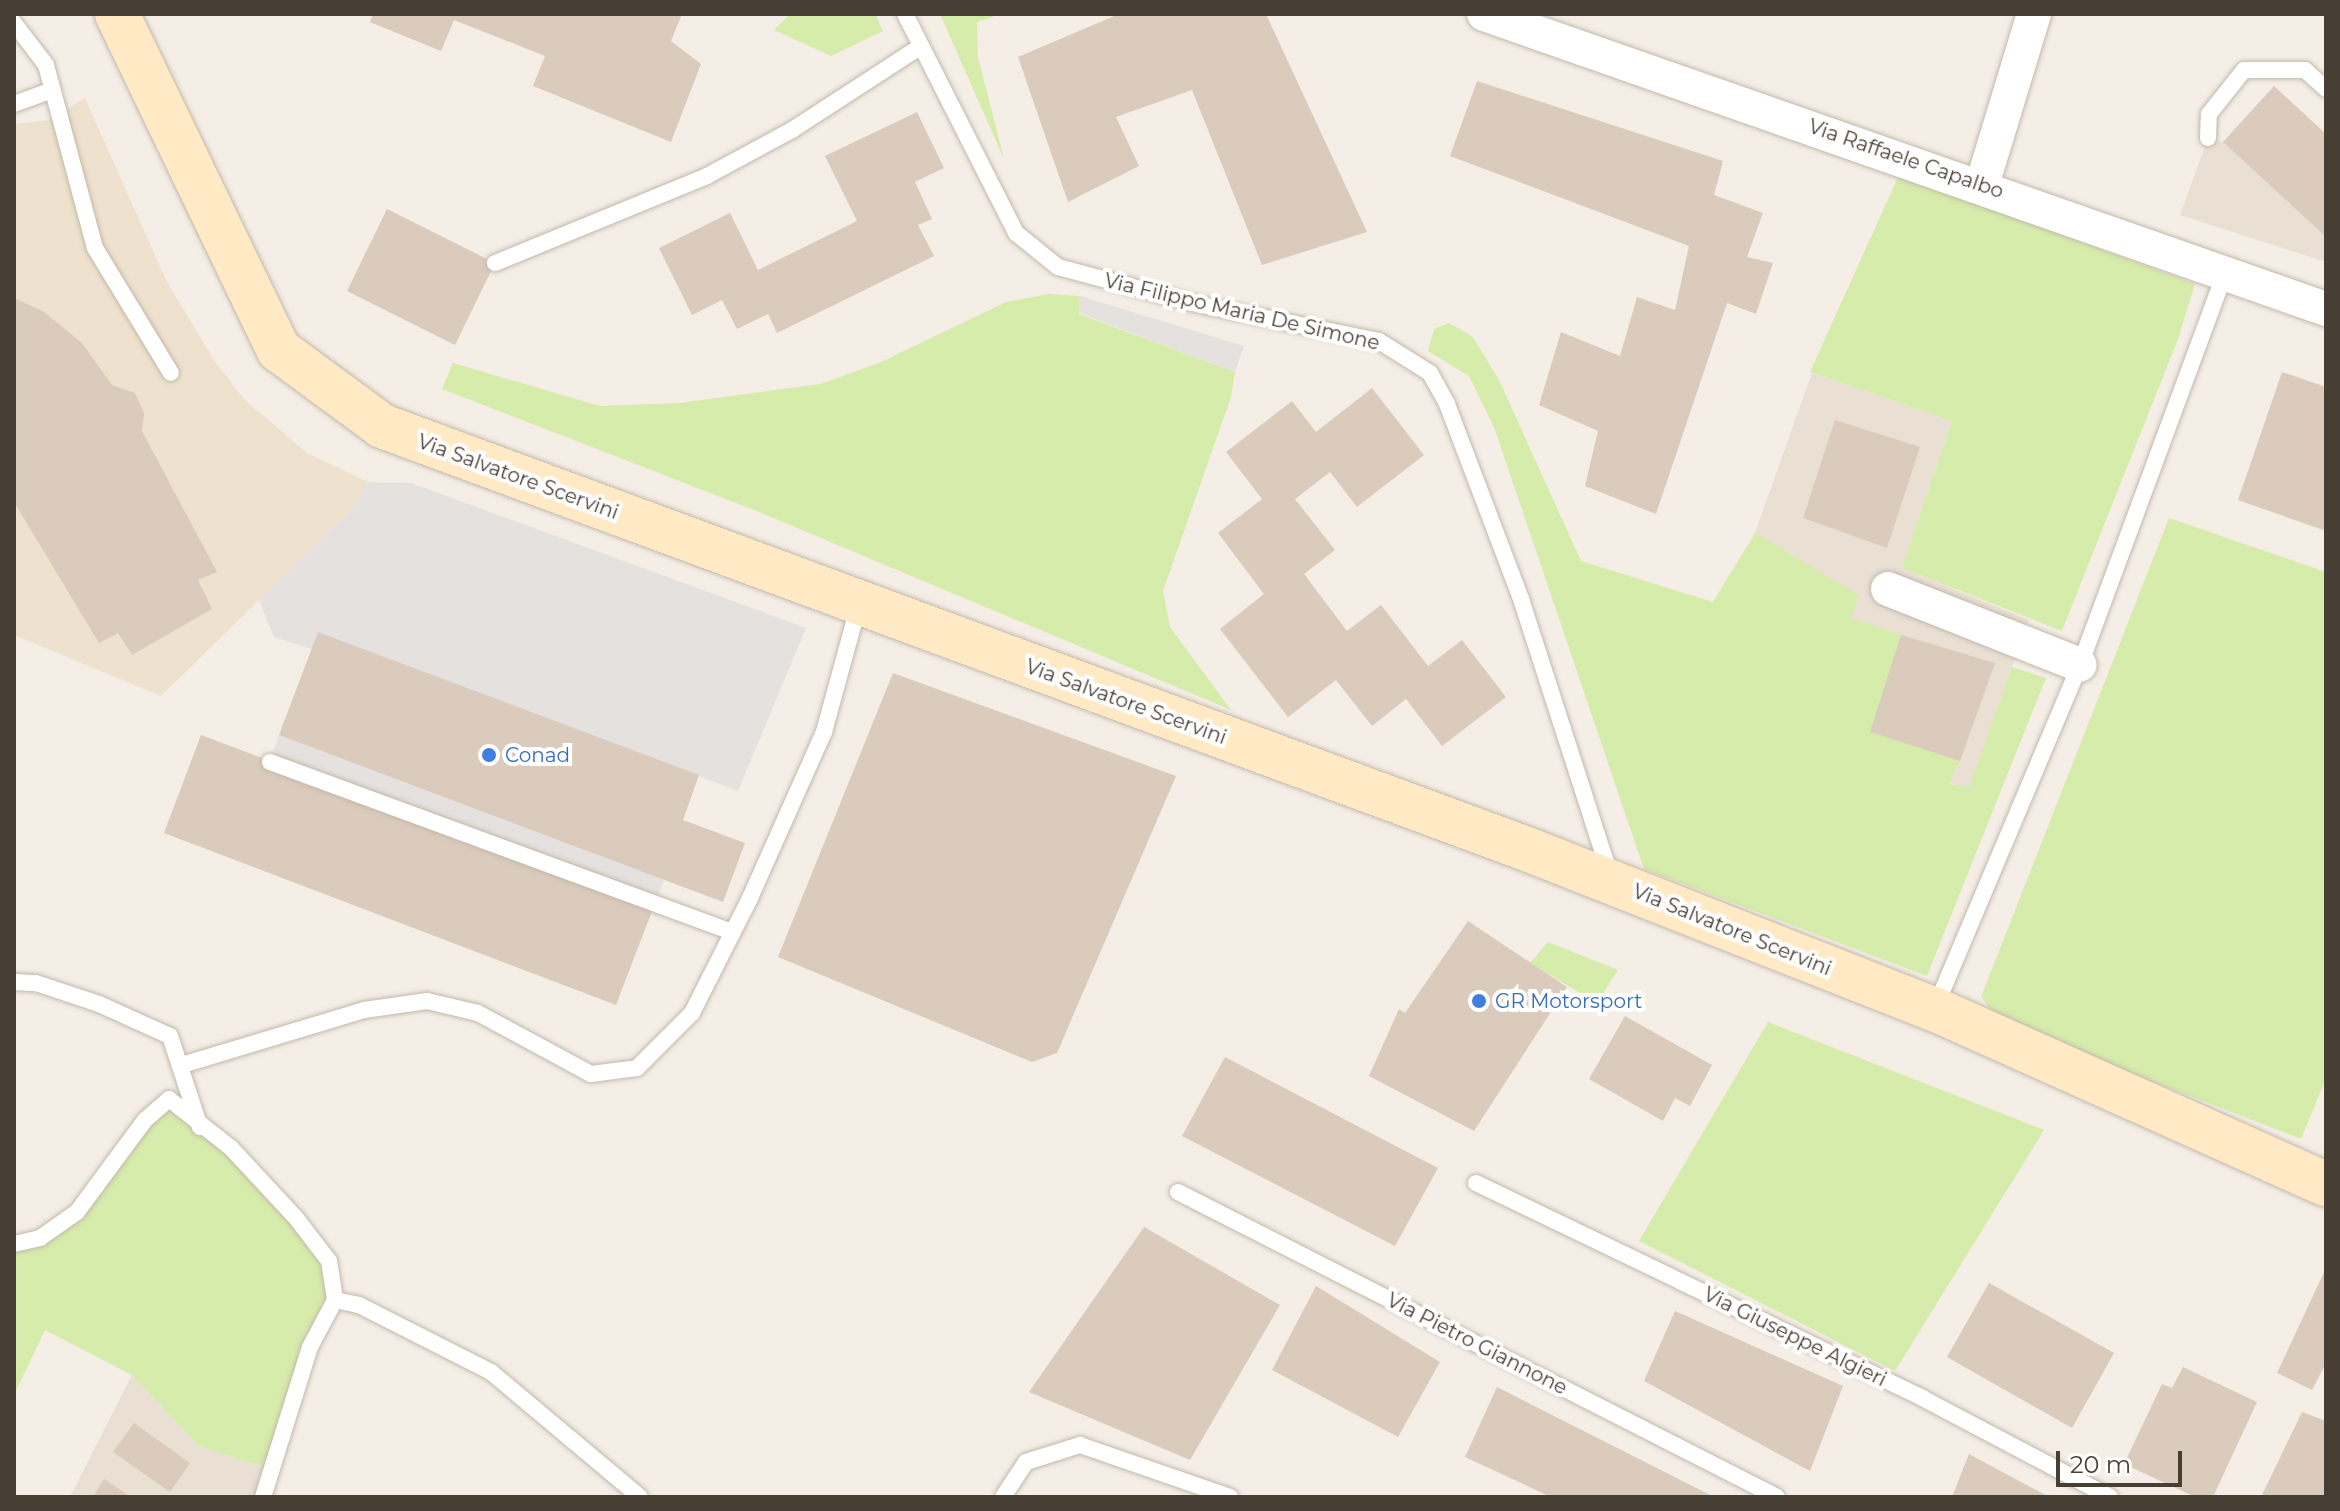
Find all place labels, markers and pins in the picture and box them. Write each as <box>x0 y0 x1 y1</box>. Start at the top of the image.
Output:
place label: Conad <box>505 743 570 767</box>
marker: Conad <box>480 746 498 764</box>
place label: GR Motorsport <box>1495 989 1642 1013</box>
marker: GR Motorsport <box>1470 992 1488 1010</box>

